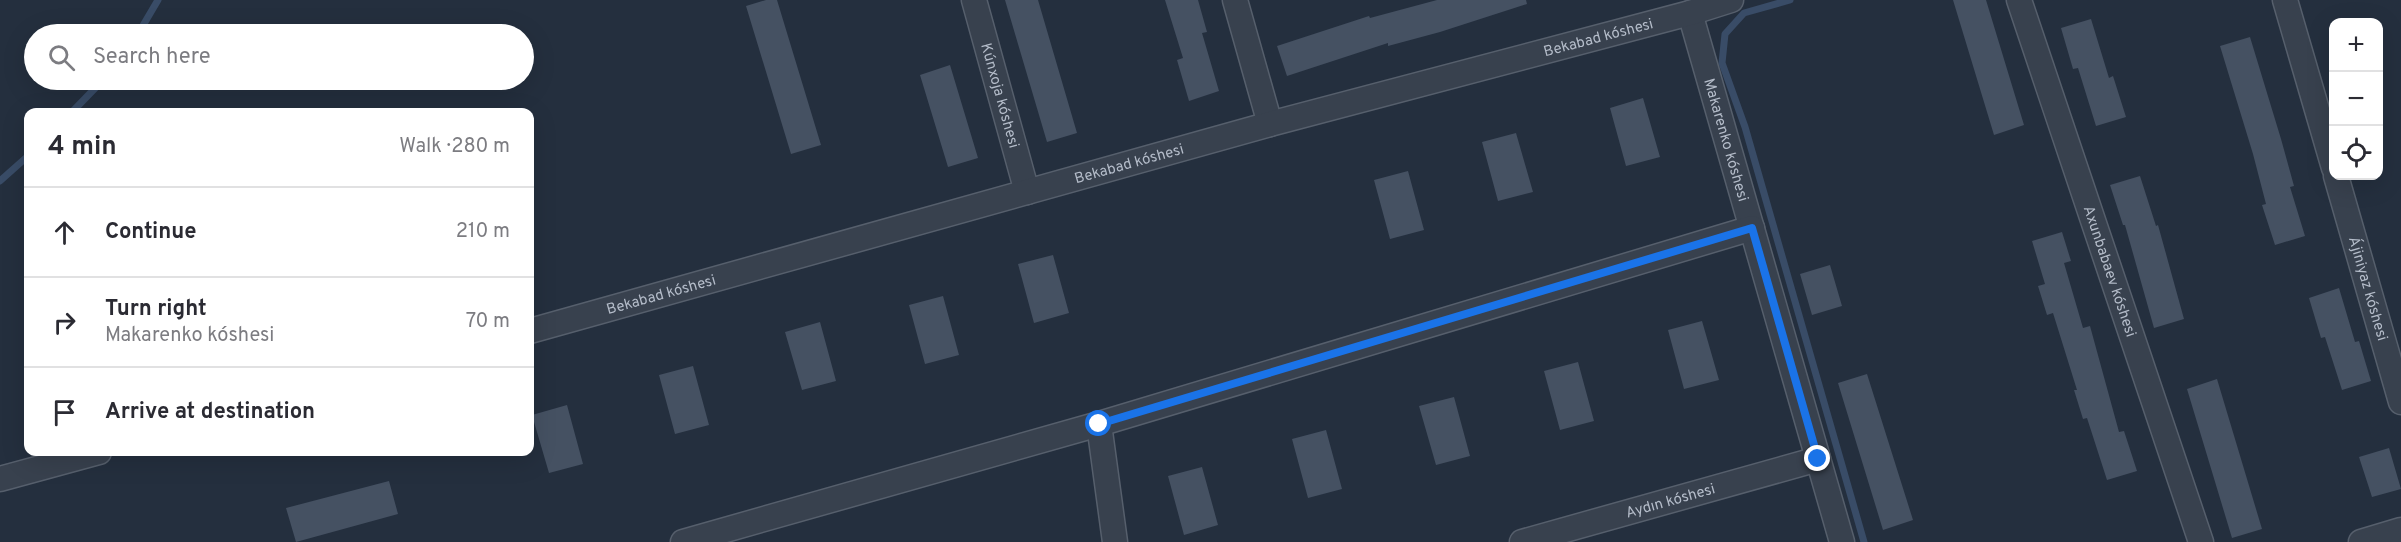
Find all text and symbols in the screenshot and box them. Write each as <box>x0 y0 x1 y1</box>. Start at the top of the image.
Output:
street label: Bekabad kóshesi <box>1542 15 1656 62</box>
map controls <box>2329 18 2383 180</box>
button: + <box>2329 18 2383 72</box>
search box <box>24 24 534 90</box>
icon: search <box>45 41 78 74</box>
street label: Kúnxoja kóshesi <box>975 41 1022 151</box>
text: Search here <box>93 44 211 71</box>
button: − <box>2329 72 2383 126</box>
street label: Makarenko kóshesi <box>1698 77 1752 204</box>
button: locate <box>2329 126 2383 180</box>
text: 4 min <box>48 131 117 164</box>
text: Walk · 280 m <box>399 134 510 160</box>
street label: Bekabad kóshesi <box>1073 141 1186 189</box>
street label: Axunbabaev kóshesi <box>2078 203 2139 340</box>
icon: ahead <box>48 216 81 249</box>
text: Continue <box>105 219 196 246</box>
text: 210 m <box>456 219 510 245</box>
street label: Ájiniyaz kóshesi <box>2343 234 2391 343</box>
street label: Bekabad kóshesi <box>605 271 718 320</box>
text: Turn right <box>105 296 207 323</box>
icon: right <box>48 306 81 339</box>
text: 70 m <box>466 309 510 335</box>
text: Makarenko kóshesi <box>105 323 274 349</box>
icon: arrive <box>48 396 81 429</box>
text: Arrive at destination <box>105 399 315 426</box>
route start <box>1085 410 1111 436</box>
route end <box>1804 445 1830 471</box>
street label: Aydın kóshesi <box>1624 480 1718 523</box>

